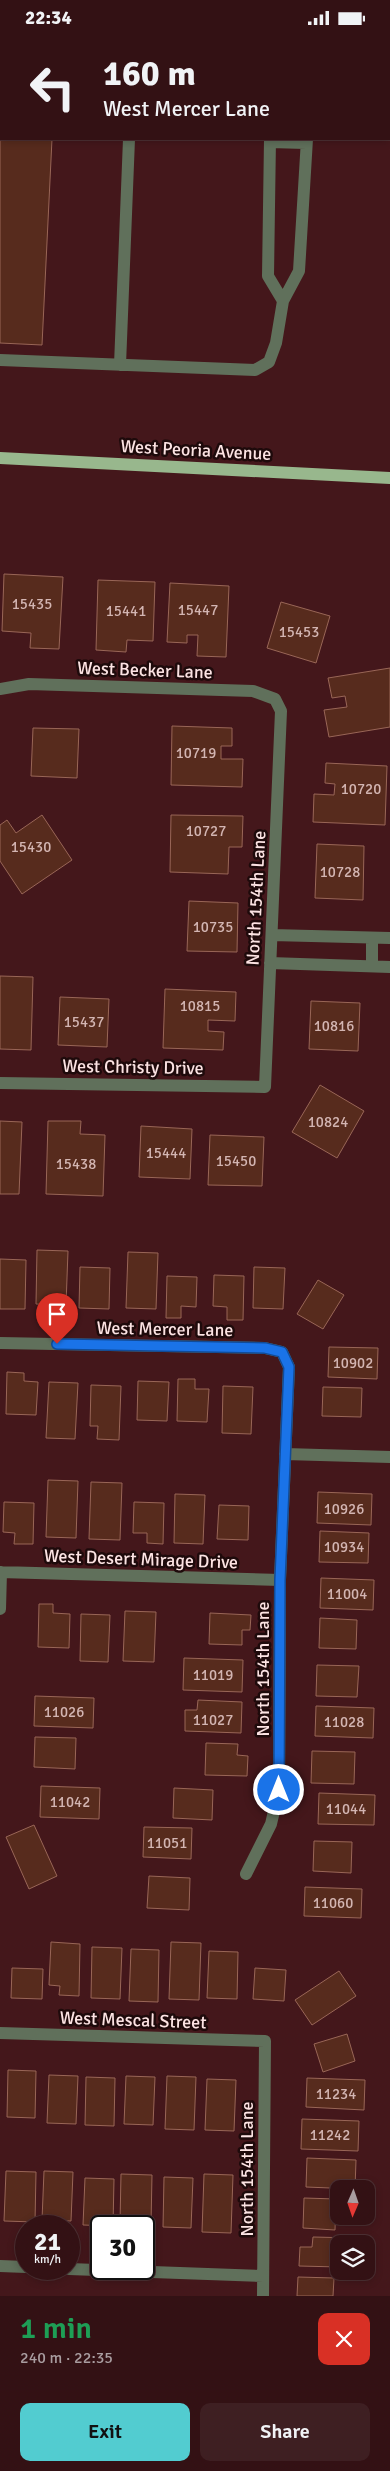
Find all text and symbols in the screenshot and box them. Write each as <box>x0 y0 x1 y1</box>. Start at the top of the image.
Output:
text: 22:34 <box>25 6 72 30</box>
text: 160 m <box>103 52 196 95</box>
icon: left <box>20 55 85 120</box>
text: West Mercer Lane <box>103 95 270 122</box>
street label: West Peoria Avenue <box>120 435 272 465</box>
house number: 15435 <box>12 595 52 613</box>
house number: 15447 <box>178 601 218 619</box>
house number: 15441 <box>106 602 146 620</box>
house number: 15453 <box>279 623 319 641</box>
street label: West Becker Lane <box>77 657 213 683</box>
house number: 10719 <box>176 744 216 762</box>
house number: 10720 <box>341 780 381 798</box>
house number: 10727 <box>186 822 226 840</box>
street label: North 154th Lane <box>241 830 271 966</box>
house number: 15430 <box>11 838 51 856</box>
house number: 10728 <box>320 863 360 881</box>
house number: 10735 <box>193 918 233 936</box>
house number: 10815 <box>180 997 220 1015</box>
house number: 15437 <box>64 1013 104 1031</box>
house number: 10816 <box>314 1017 354 1035</box>
street label: West Christy Drive <box>62 1055 204 1079</box>
house number: 10824 <box>308 1113 348 1131</box>
house number: 15444 <box>146 1144 186 1162</box>
house number: 15450 <box>216 1152 256 1170</box>
house number: 15438 <box>56 1155 96 1173</box>
pin <box>36 1293 78 1344</box>
icon: arrive <box>43 1300 71 1328</box>
street label: West Mercer Lane <box>96 1317 234 1341</box>
house number: 10902 <box>333 1354 373 1372</box>
house number: 10926 <box>324 1500 364 1518</box>
house number: 10934 <box>324 1538 364 1556</box>
street label: West Desert Mirage Drive <box>44 1545 238 1573</box>
house number: 11004 <box>327 1585 367 1603</box>
street label: North 154th Lane <box>252 1601 274 1737</box>
house number: 11019 <box>193 1666 233 1684</box>
house number: 11026 <box>44 1703 84 1721</box>
house number: 11027 <box>193 1711 233 1729</box>
house number: 11028 <box>324 1713 364 1731</box>
position arrow <box>252 1763 304 1815</box>
house number: 11042 <box>50 1793 90 1811</box>
house number: 11044 <box>326 1800 366 1818</box>
house number: 11051 <box>147 1834 187 1852</box>
house number: 11060 <box>313 1894 353 1912</box>
street label: West Mescal Street <box>59 2006 207 2034</box>
house number: 11234 <box>316 2085 356 2103</box>
street label: North 154th Lane <box>236 2101 258 2237</box>
house number: 11242 <box>310 2126 350 2144</box>
north arrow <box>330 2180 375 2225</box>
map controls <box>330 2180 375 2280</box>
speed limit sign: 30 <box>90 2215 155 2280</box>
text: 21 <box>34 2226 61 2257</box>
button: layers <box>330 2235 375 2280</box>
text: km/h <box>34 2252 61 2267</box>
text: 1 min <box>20 2310 92 2347</box>
button: close <box>318 2313 370 2365</box>
text: 240 m · 22:35 <box>20 2348 113 2368</box>
button: Exit <box>20 2403 190 2461</box>
button: Share <box>200 2403 370 2461</box>

